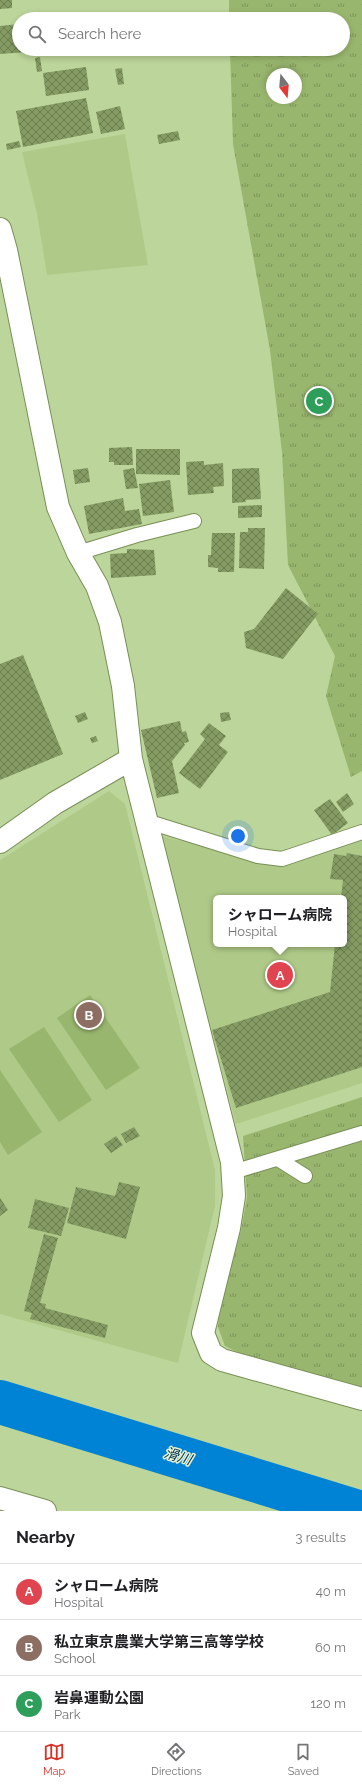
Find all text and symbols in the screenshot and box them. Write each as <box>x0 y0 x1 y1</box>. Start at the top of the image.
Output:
search box <box>12 12 350 56</box>
icon: search <box>26 23 48 45</box>
text: Search here <box>58 25 141 43</box>
north arrow <box>266 68 302 104</box>
pin: C <box>306 386 332 416</box>
your location <box>228 826 248 846</box>
popup <box>213 895 347 947</box>
text: シャローム病院 <box>228 906 332 924</box>
text: Hospital <box>228 924 277 939</box>
pin: A <box>267 960 293 990</box>
pin: B <box>76 1000 102 1030</box>
water label: 滑川 <box>162 1444 196 1468</box>
text: Nearby <box>16 1527 75 1547</box>
text: 3 results <box>296 1530 346 1545</box>
text: シャローム病院 <box>54 1577 159 1595</box>
text: A <box>25 1584 33 1599</box>
text: 40 m <box>316 1584 346 1599</box>
text: Hospital <box>54 1595 103 1610</box>
text: 私立東京農業大学第三高等学校 <box>54 1633 264 1651</box>
text: B <box>25 1640 33 1655</box>
text: 60 m <box>315 1640 346 1655</box>
text: School <box>54 1651 96 1666</box>
text: 岩鼻運動公園 <box>54 1689 144 1707</box>
text: C <box>25 1696 33 1711</box>
text: 120 m <box>310 1696 346 1711</box>
text: Park <box>54 1707 81 1722</box>
tab: Map <box>43 1741 65 1778</box>
tab: Directions <box>151 1741 202 1778</box>
tab: Saved <box>288 1741 319 1778</box>

